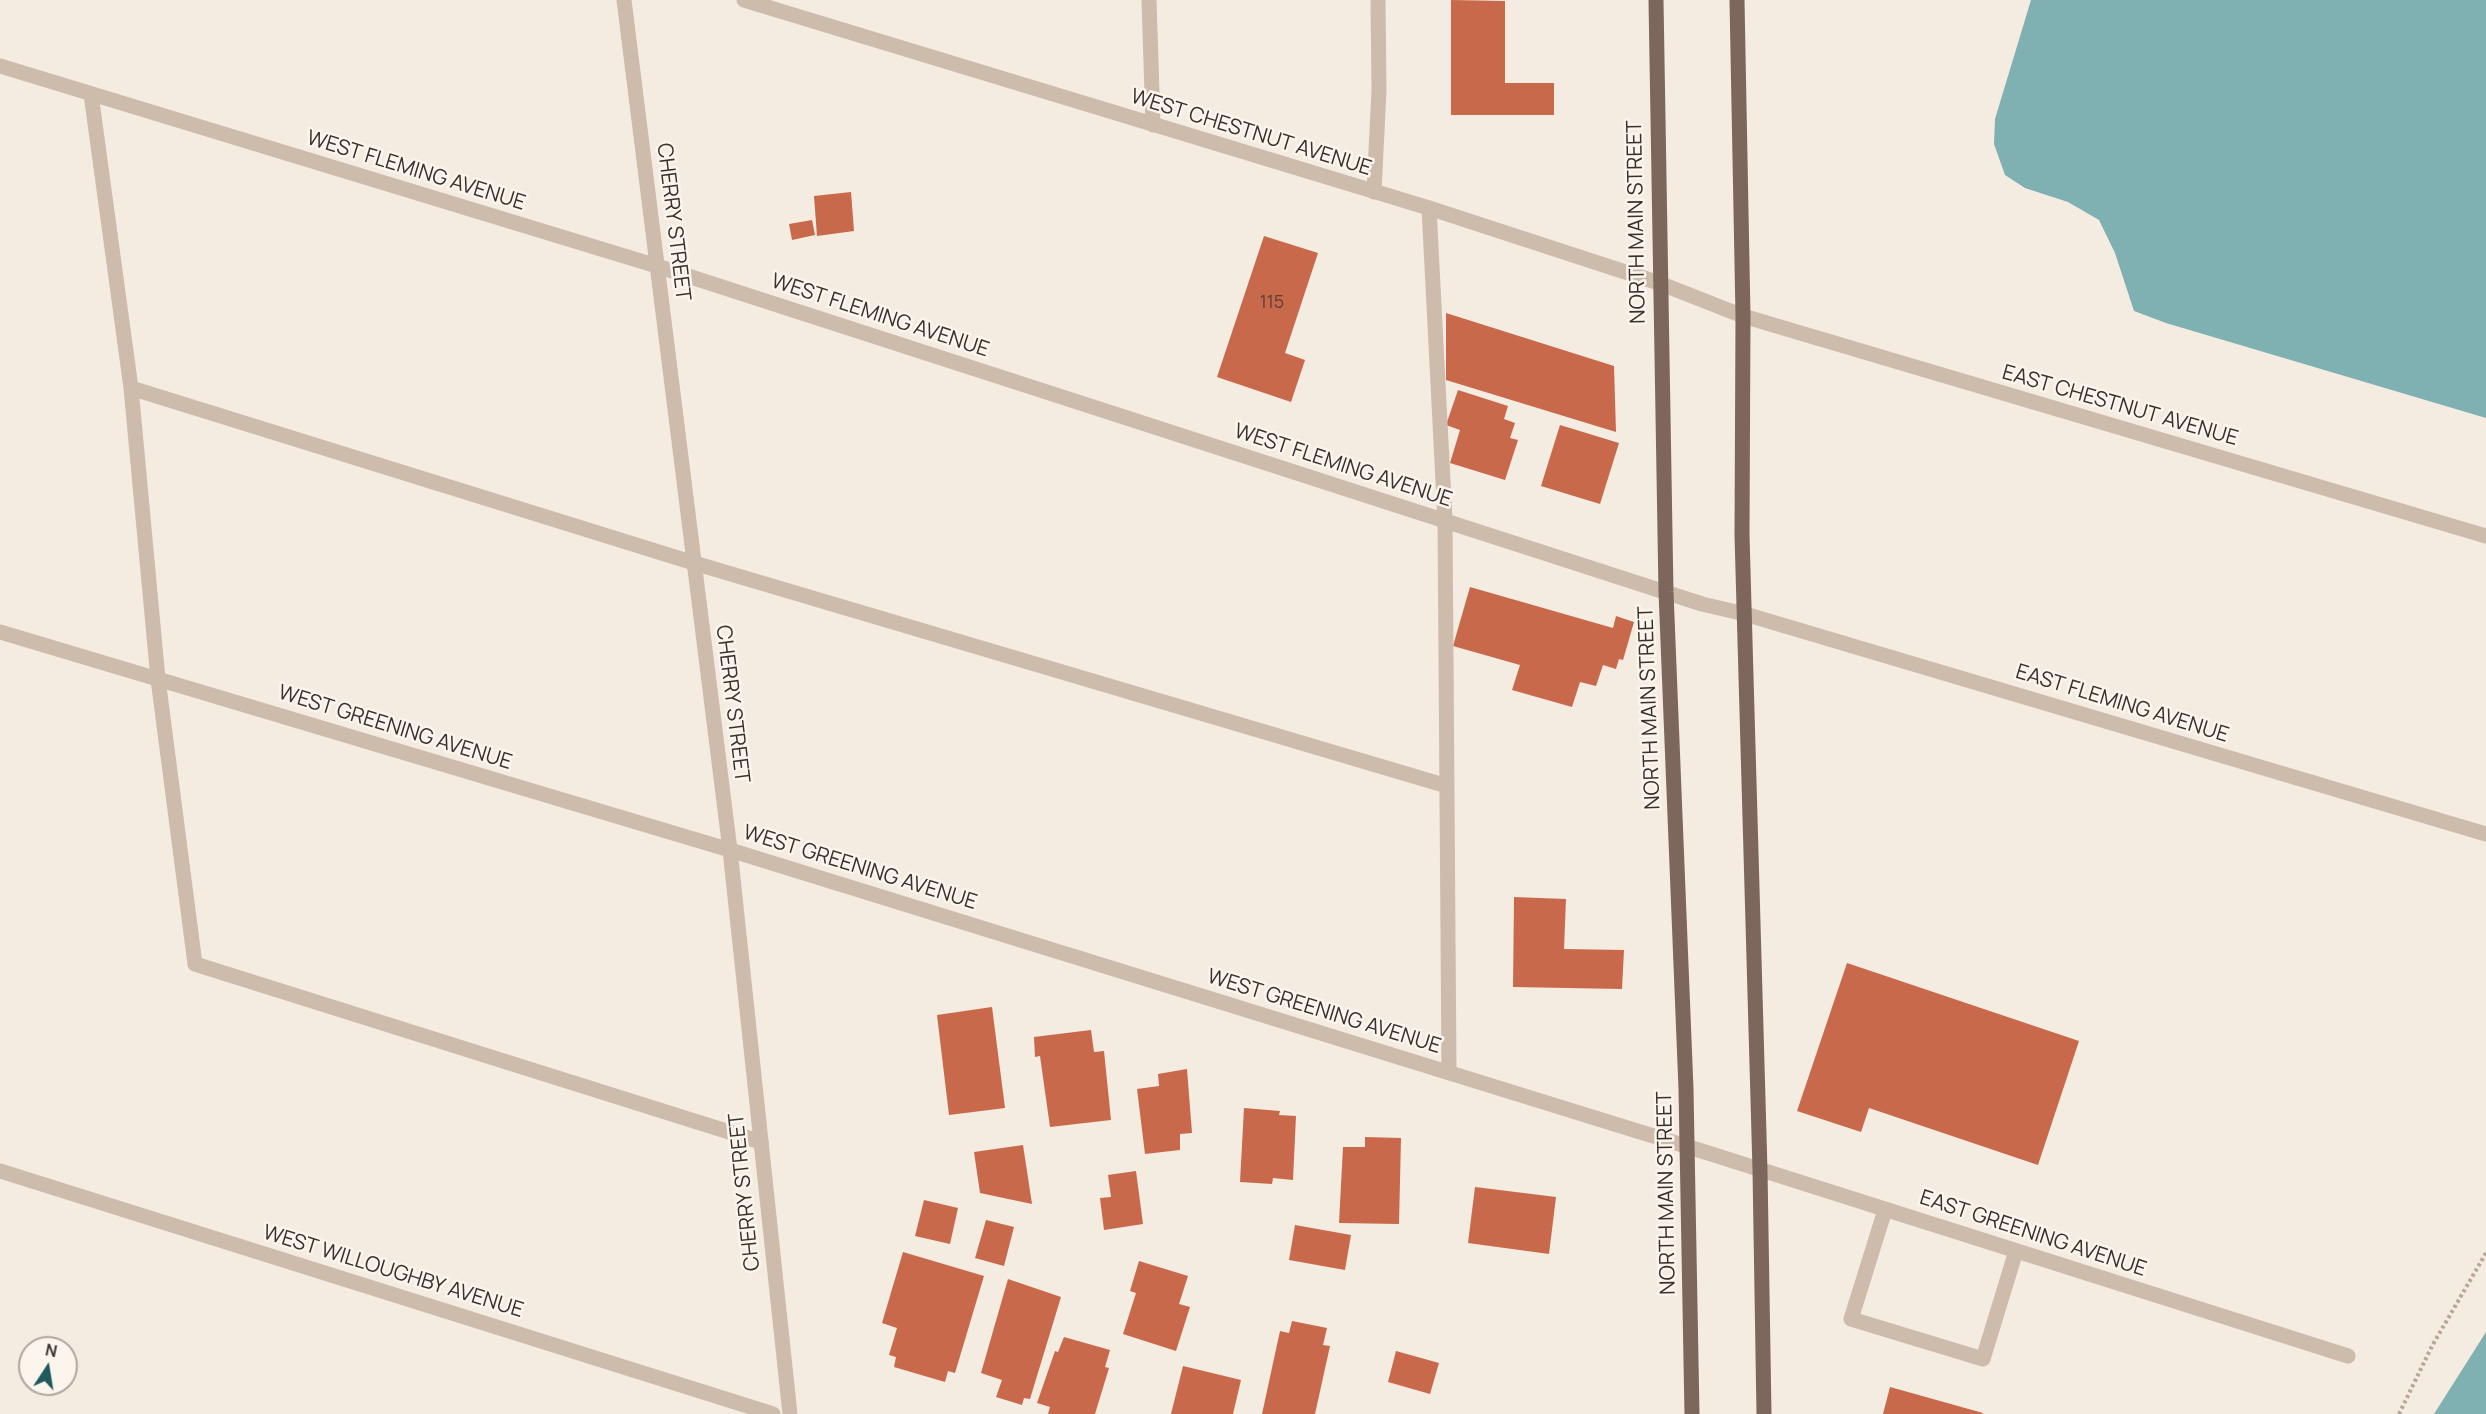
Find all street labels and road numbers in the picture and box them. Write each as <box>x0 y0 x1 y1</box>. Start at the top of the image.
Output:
street label: WEST CHESTNUT AVENUE <box>1128 84 1374 182</box>
street label: NORTH MAIN STREET <box>1623 120 1651 324</box>
street label: WEST FLEMING AVENUE <box>304 126 528 216</box>
street label: CHERRY STREET <box>651 142 695 302</box>
street label: WEST FLEMING AVENUE <box>768 269 992 363</box>
street label: EAST CHESTNUT AVENUE <box>1999 360 2241 452</box>
street label: WEST FLEMING AVENUE <box>1231 419 1455 513</box>
street label: NORTH MAIN STREET <box>1634 606 1666 810</box>
street label: CHERRY STREET <box>710 624 754 784</box>
street label: EAST FLEMING AVENUE <box>2013 660 2231 748</box>
street label: WEST GREENING AVENUE <box>275 680 515 776</box>
street label: WEST GREENING AVENUE <box>740 820 980 916</box>
street label: WEST GREENING AVENUE <box>1204 964 1444 1060</box>
street label: NORTH MAIN STREET <box>1653 1091 1681 1295</box>
street label: CHERRY STREET <box>724 1112 766 1272</box>
street label: EAST GREENING AVENUE <box>1917 1185 2149 1283</box>
street label: WEST WILLOUGHBY AVENUE <box>260 1220 526 1324</box>

